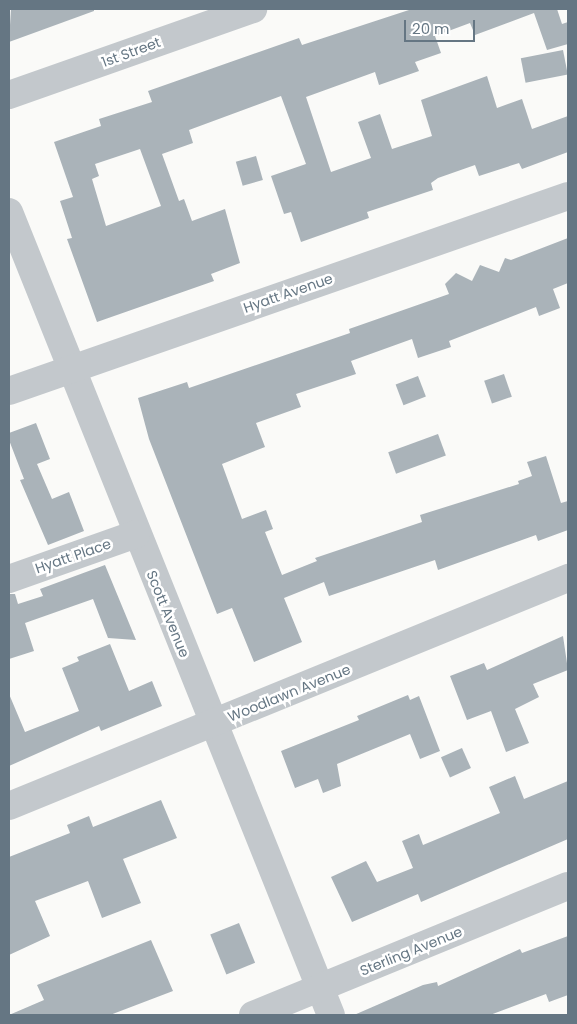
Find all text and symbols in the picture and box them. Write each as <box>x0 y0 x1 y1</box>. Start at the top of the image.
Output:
scale bar <box>407 10 478 42</box>
text: 20 m <box>412 18 450 39</box>
street label: 1st Street <box>99 34 163 70</box>
street label: Hyatt Avenue <box>241 270 335 316</box>
street label: Hyatt Place <box>33 535 113 577</box>
street label: Scott Avenue <box>143 568 193 660</box>
street label: Woodlawn Avenue <box>225 661 353 725</box>
street label: Sterling Avenue <box>357 923 465 979</box>

